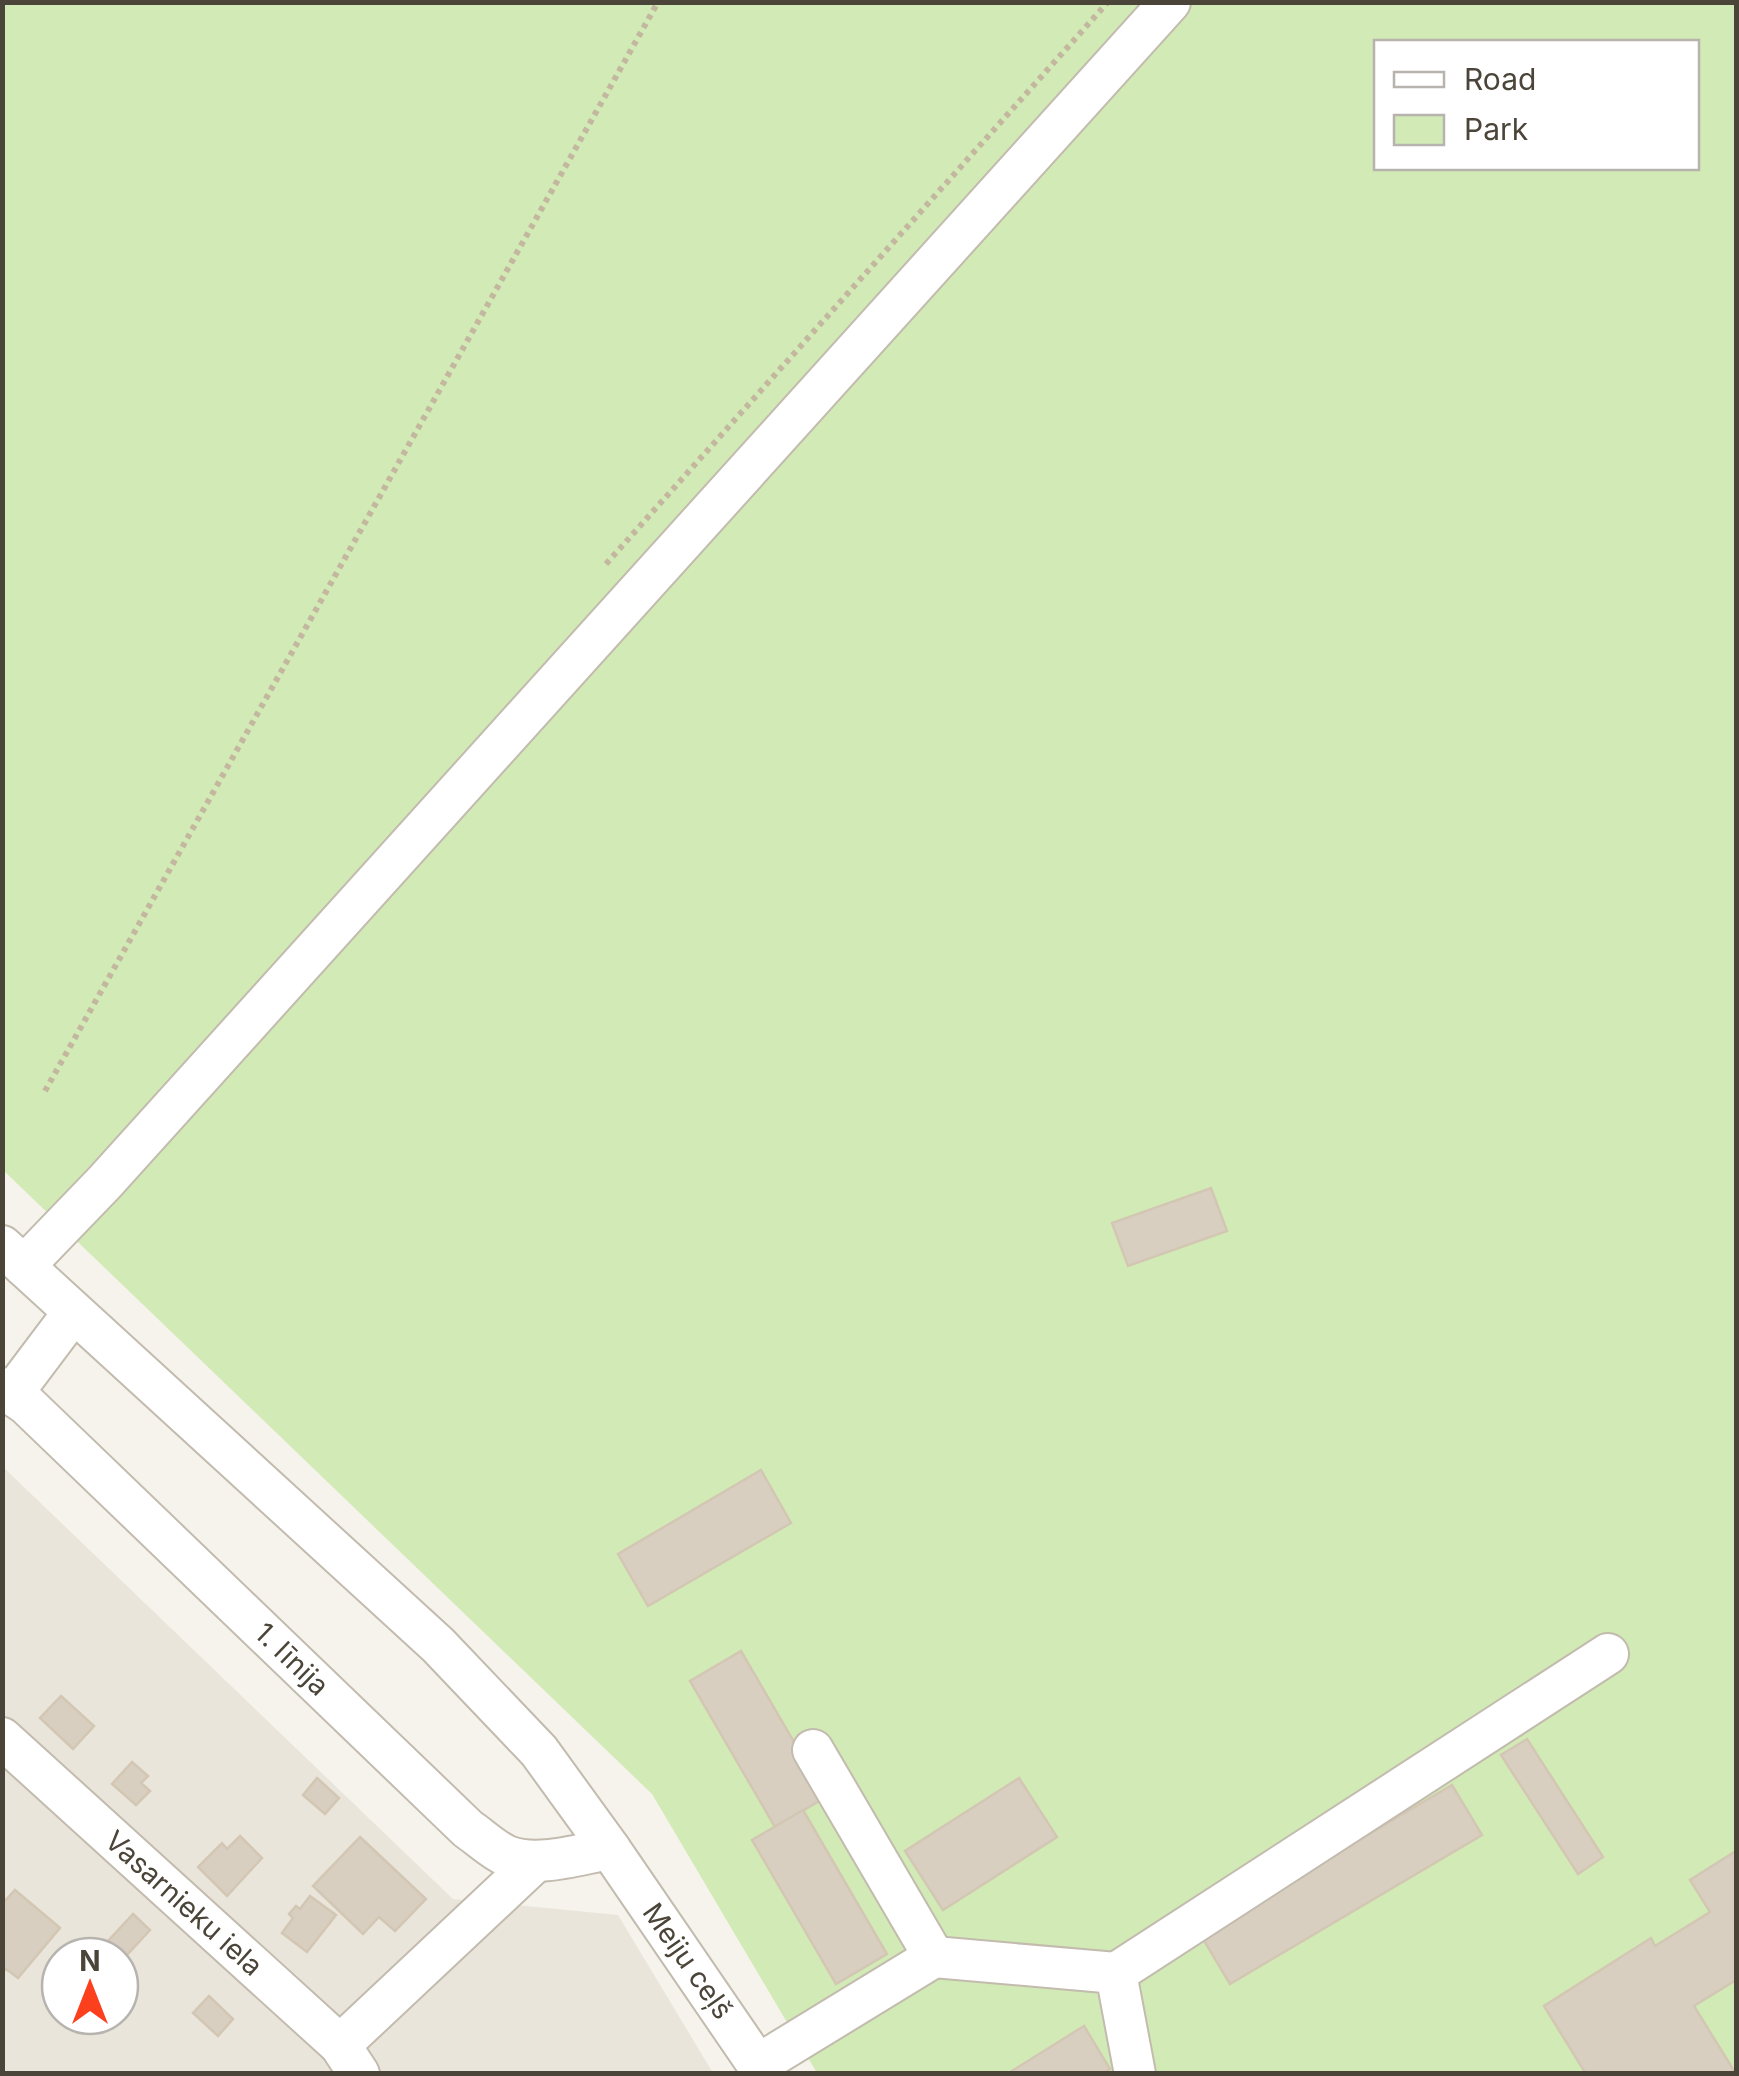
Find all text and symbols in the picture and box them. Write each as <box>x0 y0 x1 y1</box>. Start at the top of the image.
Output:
legend <box>1374 40 1699 170</box>
text: Road <box>1464 61 1536 97</box>
text: Park <box>1464 111 1529 147</box>
street label: 1. līnija <box>248 1616 336 1702</box>
street label: Vasarnieku iela <box>98 1823 270 1983</box>
street label: Meiju ceļš <box>636 1897 740 2025</box>
north arrow <box>40 1936 140 2036</box>
text: N <box>79 1944 101 1978</box>

